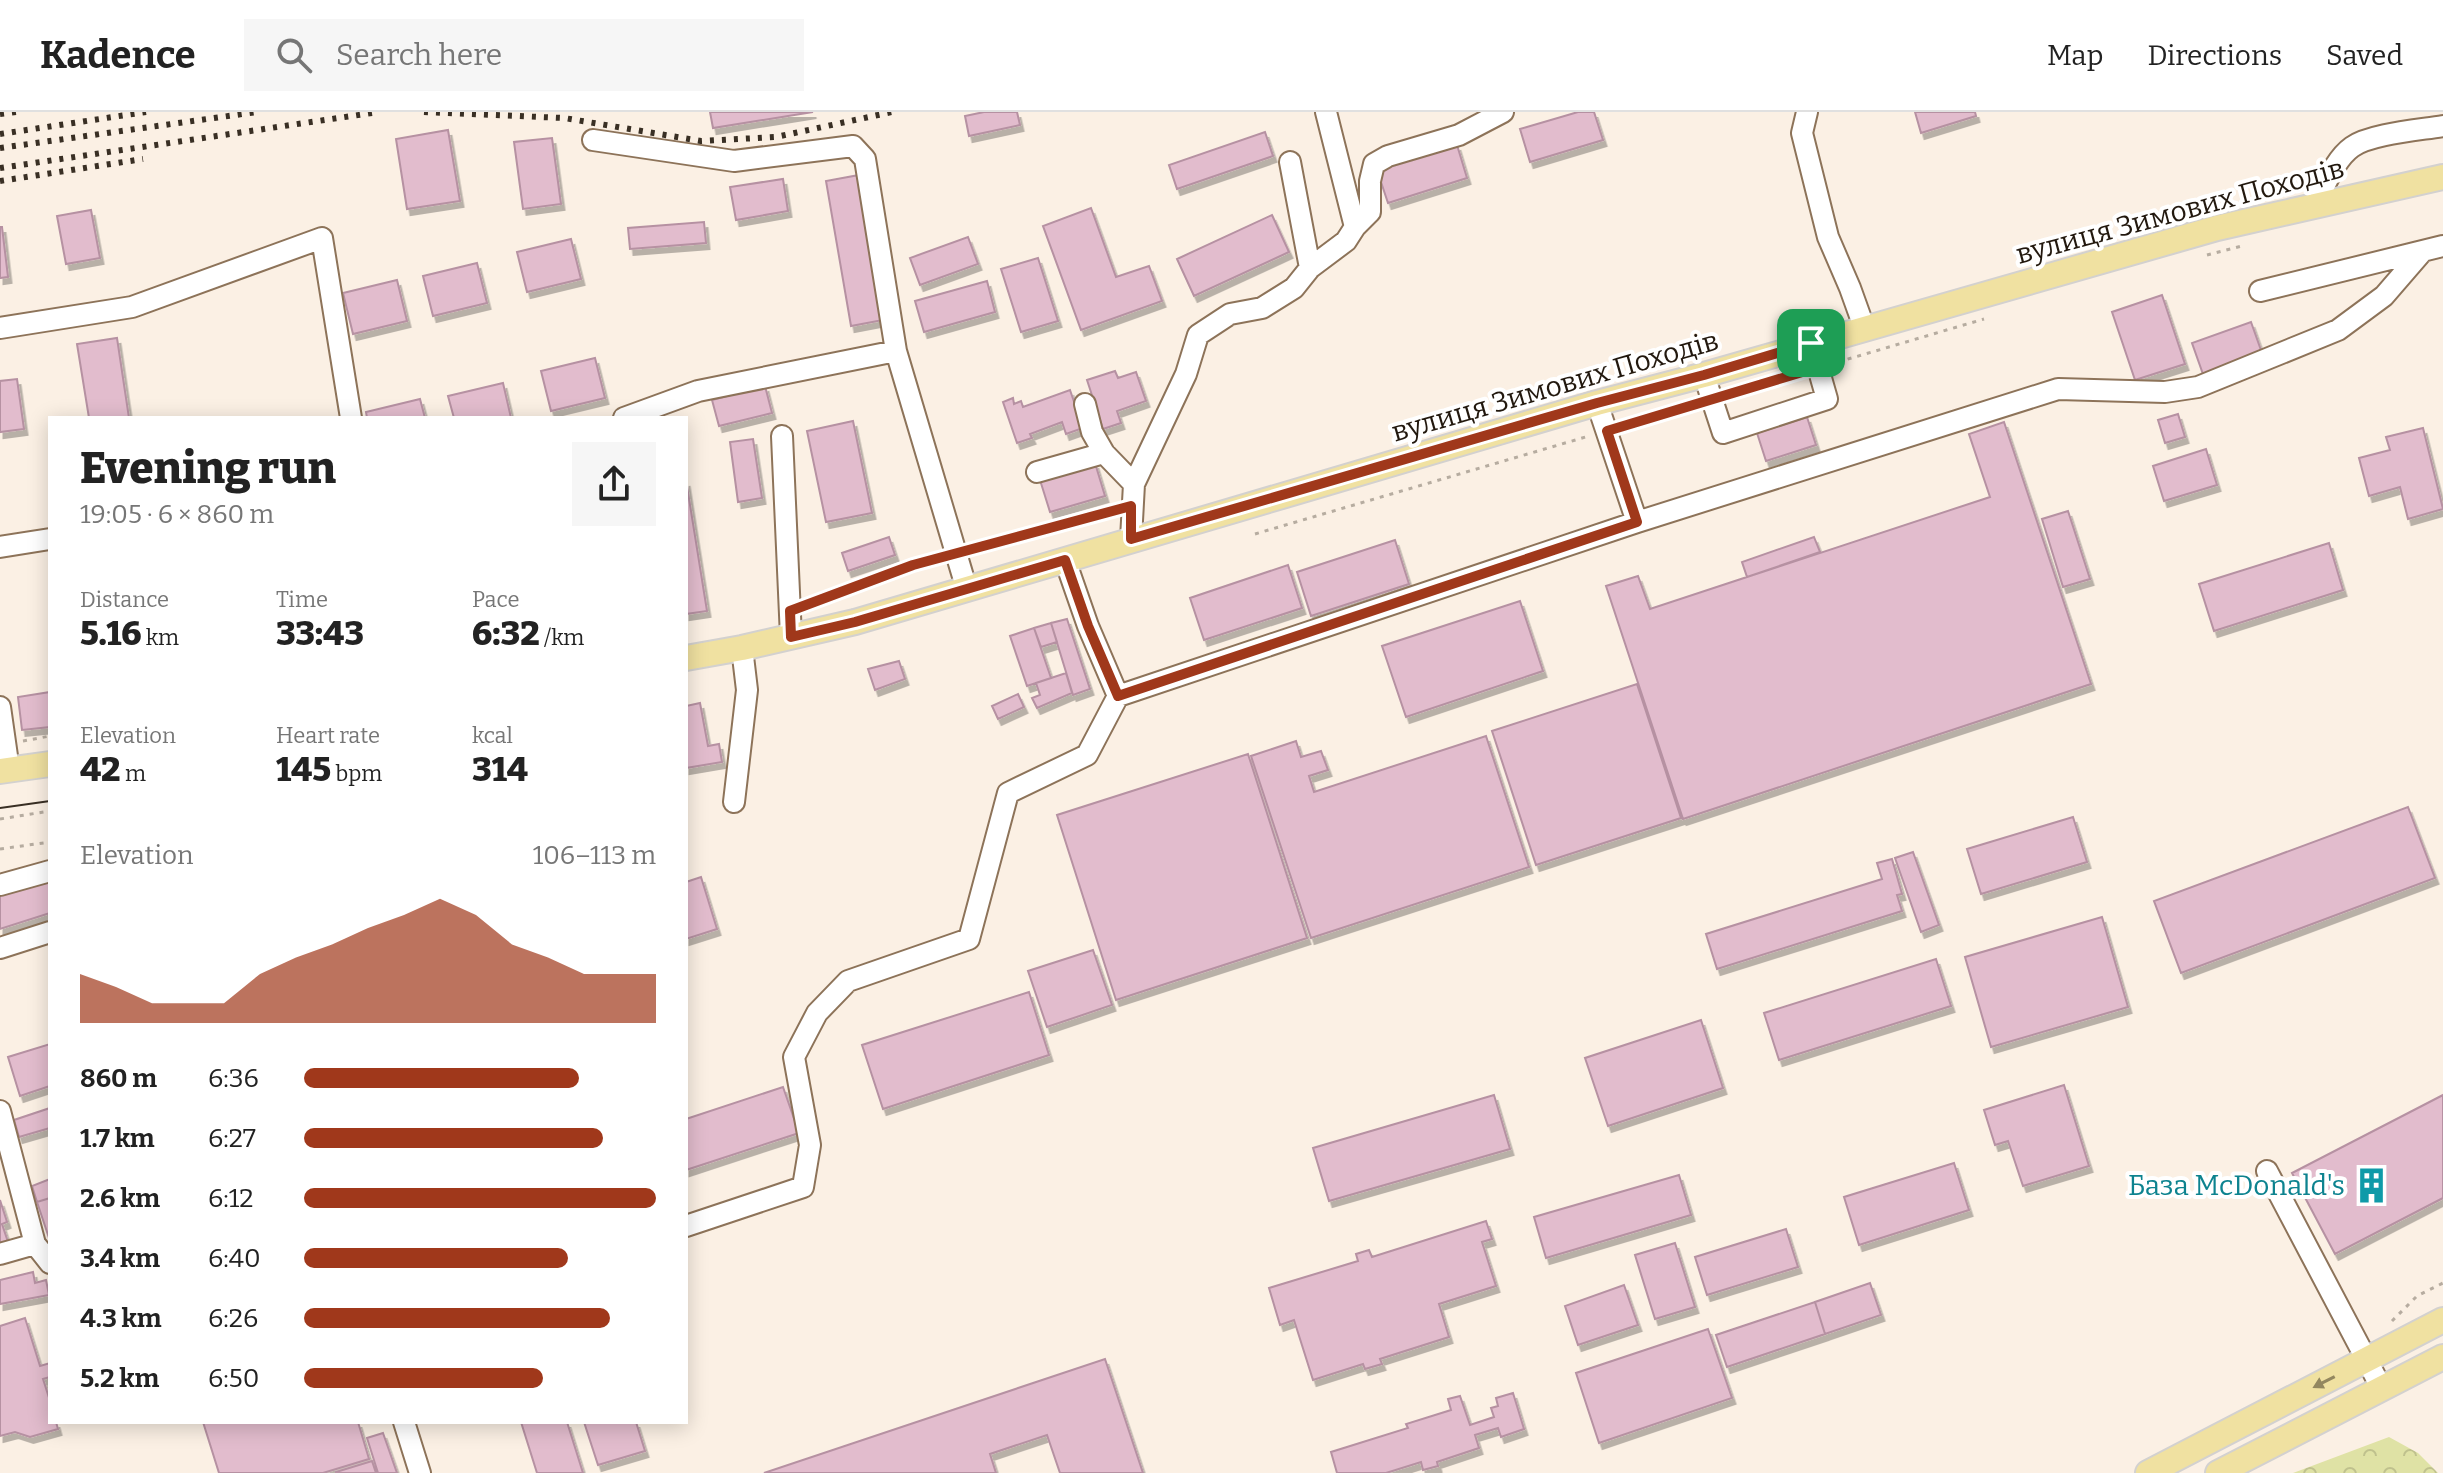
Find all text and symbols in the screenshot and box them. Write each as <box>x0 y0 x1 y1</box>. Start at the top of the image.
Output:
search box <box>244 19 804 91</box>
text: Kadence <box>40 32 196 78</box>
icon: search <box>272 33 316 77</box>
text: Search here <box>336 37 502 73</box>
text: Map <box>2047 39 2103 72</box>
text: Directions <box>2147 39 2282 72</box>
text: Saved <box>2326 39 2403 72</box>
street label: вулиця Зимових Походів <box>2012 151 2348 271</box>
pin <box>1777 309 1845 377</box>
icon: arrive <box>1789 321 1833 365</box>
street label: вулиця Зимових Походів <box>1388 324 1722 448</box>
text: Evening run <box>80 442 336 495</box>
button: share <box>572 442 656 526</box>
text: 19:05 · 6 × 860 m <box>80 499 274 530</box>
text: Distance <box>80 586 169 613</box>
text: Time <box>276 586 328 613</box>
text: Pace <box>472 586 520 613</box>
text: 5.16 <box>80 613 141 654</box>
text: 33:43 <box>276 613 364 654</box>
text: 6:32 <box>472 613 540 654</box>
text: km <box>141 624 179 651</box>
text: /km <box>540 624 584 651</box>
text: Elevation <box>80 722 176 749</box>
text: Heart rate <box>276 722 380 749</box>
text: kcal <box>472 722 513 749</box>
text: 42 <box>80 749 121 790</box>
text: 145 <box>276 749 331 790</box>
text: 314 <box>472 749 528 790</box>
text: m <box>121 760 146 787</box>
text: bpm <box>331 760 382 787</box>
text: Elevation <box>80 840 193 871</box>
text: 106–113 m <box>533 840 656 871</box>
text: 860 m <box>80 1063 157 1094</box>
text: 6:36 <box>208 1063 259 1094</box>
text: 1.7 km <box>80 1123 155 1154</box>
text: 6:27 <box>208 1123 256 1154</box>
building icon: База McDonald's <box>2352 1166 2390 1204</box>
place label: База McDonald's <box>2128 1169 2345 1202</box>
text: 2.6 km <box>80 1183 160 1214</box>
text: 6:12 <box>208 1183 253 1214</box>
text: 3.4 km <box>80 1243 160 1274</box>
text: 6:40 <box>208 1243 261 1274</box>
text: 4.3 km <box>80 1303 161 1334</box>
text: 6:26 <box>208 1303 258 1334</box>
text: 5.2 km <box>80 1363 159 1394</box>
text: 6:50 <box>208 1363 259 1394</box>
one-way arrow <box>2312 1375 2335 1389</box>

